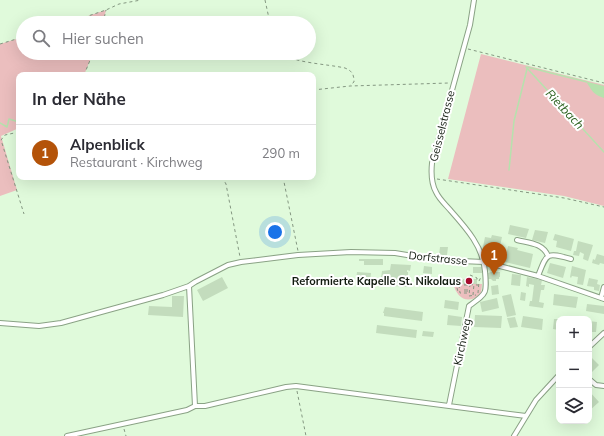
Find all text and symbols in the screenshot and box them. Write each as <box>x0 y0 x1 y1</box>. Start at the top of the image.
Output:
search box <box>16 16 316 60</box>
icon: search <box>30 27 52 49</box>
text: Hier suchen <box>62 29 144 48</box>
water label: Rietbach <box>543 86 587 132</box>
text: In der Nähe <box>32 88 126 109</box>
street label: Geisselstrasse <box>426 89 458 163</box>
text: Alpenblick <box>70 135 145 154</box>
text: 1 <box>41 145 49 161</box>
text: 290 m <box>262 145 300 161</box>
text: Restaurant · Kirchweg <box>70 154 203 170</box>
your location <box>265 222 285 242</box>
pin: 1 <box>481 242 507 275</box>
street label: Dorfstrasse <box>408 248 468 268</box>
place label: Reformierte Kapelle St. Nikolaus <box>292 274 461 288</box>
marker: Reformierte Kapelle St. Nikolaus <box>464 276 474 286</box>
map controls <box>556 316 592 424</box>
button: + <box>556 316 592 352</box>
street label: Kirchweg <box>450 317 474 367</box>
button: − <box>556 352 592 388</box>
button: layers <box>556 388 592 424</box>

